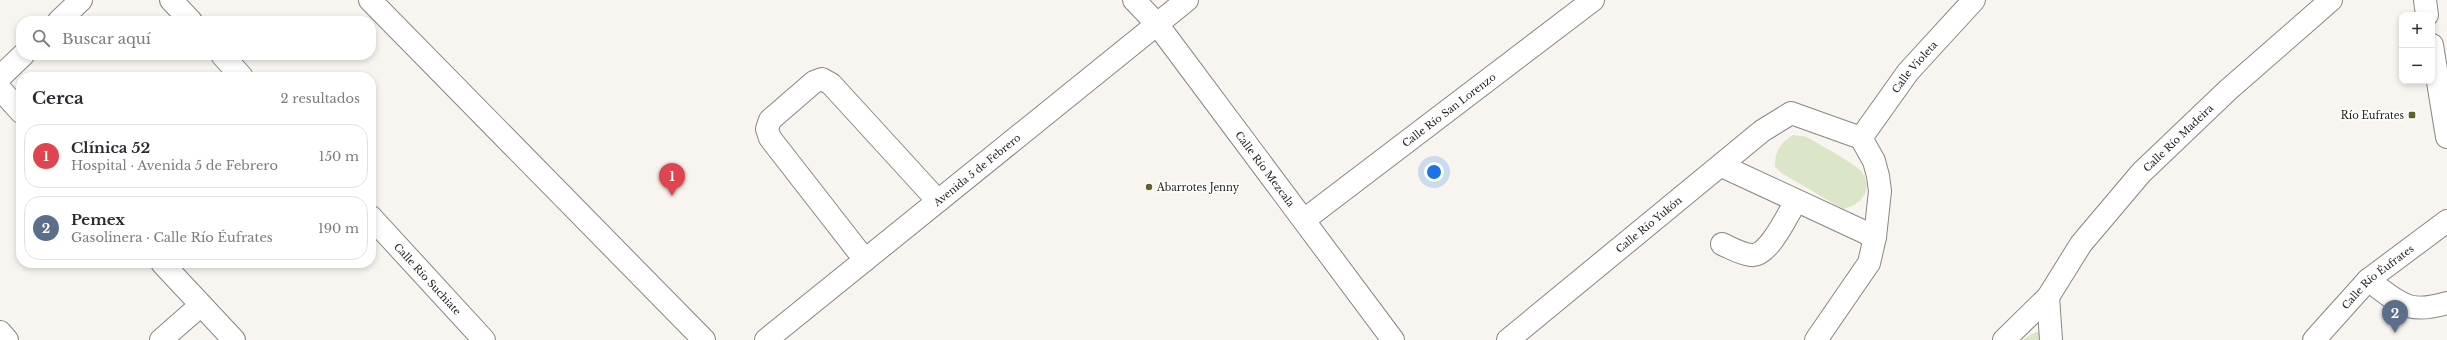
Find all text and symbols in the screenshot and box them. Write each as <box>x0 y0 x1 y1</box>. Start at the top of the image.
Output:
map controls <box>2399 12 2435 84</box>
button: + <box>2399 12 2435 48</box>
search box <box>16 16 376 60</box>
icon: search <box>30 27 52 49</box>
text: Buscar aquí <box>62 29 151 48</box>
street label: Calle Violeta <box>1889 38 1940 95</box>
button: − <box>2399 48 2435 84</box>
street label: Calle Río San Lorenzo <box>1399 70 1499 150</box>
text: Cerca <box>32 88 84 109</box>
text: 2 resultados <box>281 90 360 107</box>
street label: Calle Río Madeira <box>2140 101 2216 174</box>
place label: Río Eufrates <box>2341 109 2404 122</box>
marker: Río Eufrates <box>2407 110 2417 120</box>
street label: Calle Río Mezcala <box>1233 128 1298 210</box>
street label: Avenida 5 de Febrero <box>930 130 1023 209</box>
text: Clínica 52 <box>71 138 150 157</box>
text: 1 <box>43 148 49 165</box>
text: 150 m <box>319 148 359 165</box>
text: Hospital · Avenida 5 de Febrero <box>71 157 278 174</box>
your location <box>1424 162 1444 182</box>
pin: 1 <box>659 163 685 196</box>
place label: Abarrotes Jenny <box>1156 181 1240 194</box>
marker: Abarrotes Jenny <box>1144 182 1154 192</box>
street label: Calle Río Yukón <box>1613 193 1684 255</box>
text: Pemex <box>71 210 125 229</box>
text: 2 <box>42 220 50 237</box>
text: 190 m <box>318 220 359 237</box>
text: Gasolinera · Calle Río Éufrates <box>71 229 273 246</box>
street label: Calle Río Suchiate <box>391 240 464 318</box>
street label: Calle Río Éufrates <box>2339 241 2417 312</box>
pin: 2 <box>2382 300 2408 333</box>

